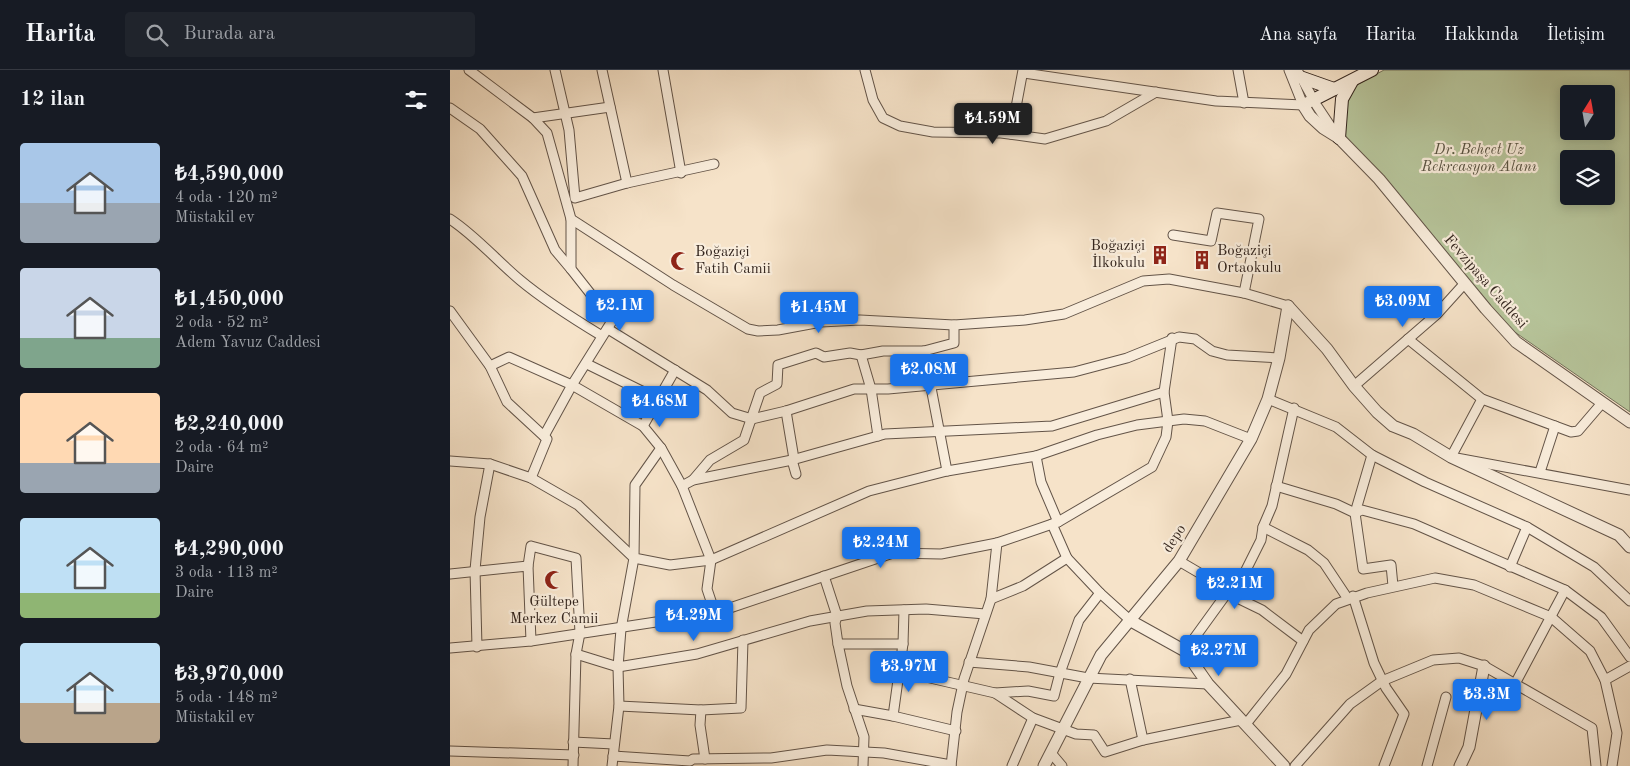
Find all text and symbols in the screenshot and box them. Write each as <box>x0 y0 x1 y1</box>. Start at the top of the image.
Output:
search box <box>125 12 475 57</box>
icon: search <box>143 21 171 49</box>
text: Harita <box>25 23 95 47</box>
text: Burada ara <box>183 25 275 44</box>
text: Ana sayfa <box>1259 26 1337 44</box>
text: Harita <box>1365 26 1416 44</box>
text: Hakkında <box>1444 26 1519 44</box>
text: İletişim <box>1547 26 1605 44</box>
north arrow <box>1560 85 1615 140</box>
map controls <box>1560 85 1615 205</box>
icon: filters <box>402 86 430 114</box>
text: 12 ilan <box>20 89 85 110</box>
pin: ₺4.59M <box>952 102 1034 145</box>
text: ₺4.59M <box>965 111 1021 127</box>
park label: Dr. Behçet Uz Rekreasyon Alanı <box>1420 143 1537 175</box>
button: layers <box>1560 150 1615 205</box>
icon: home <box>60 163 120 223</box>
text: ₺4,590,000 <box>175 164 284 185</box>
text: 4 oda · 120 m² <box>175 190 278 206</box>
text: Müstakil ev <box>175 210 255 226</box>
street label: Fevzipaşa Caddesi <box>1440 232 1530 332</box>
place label: Boğaziçi İlkokulu <box>1090 239 1145 271</box>
building icon: Boğaziçi İlkokulu <box>1149 244 1171 266</box>
place label: Boğaziçi Ortaokulu <box>1217 244 1282 276</box>
place label: Boğaziçi Fatih Camii <box>695 245 771 277</box>
building icon: Boğaziçi Ortaokulu <box>1191 249 1213 271</box>
mosque icon: Boğaziçi Fatih Camii <box>669 250 691 272</box>
pin: ₺3.09M <box>1362 286 1444 328</box>
icon: home <box>60 288 120 348</box>
text: ₺1,450,000 <box>175 289 284 310</box>
pin: ₺2.1M <box>585 290 655 332</box>
pin: ₺1.45M <box>778 292 860 334</box>
text: ₺3.09M <box>1375 294 1431 310</box>
text: ₺2.1M <box>597 298 643 314</box>
text: ₺1.45M <box>791 300 847 316</box>
text: 2 oda · 52 m² <box>175 315 268 331</box>
text: Adem Yavuz Caddesi <box>175 335 321 351</box>
pin: ₺2.08M <box>888 354 970 396</box>
text: ₺2.08M <box>901 362 957 378</box>
pin: ₺4.68M <box>619 386 701 428</box>
text: ₺4.68M <box>632 394 688 410</box>
icon: home <box>60 413 120 473</box>
text: ₺2,240,000 <box>175 414 284 435</box>
text: 2 oda · 64 m² <box>175 440 268 456</box>
text: Daire <box>175 460 214 476</box>
street label: depo <box>1161 522 1189 556</box>
pin: ₺2.24M <box>840 526 922 569</box>
text: ₺2.24M <box>853 535 909 551</box>
icon: home <box>60 538 120 598</box>
text: ₺4,290,000 <box>175 539 284 560</box>
text: 3 oda · 113 m² <box>175 565 278 581</box>
pin: ₺2.21M <box>1194 568 1276 610</box>
mosque icon: Gültepe Merkez Camii <box>543 569 565 591</box>
text: ₺2.21M <box>1207 576 1263 592</box>
text: Daire <box>175 585 214 601</box>
place label: Gültepe Merkez Camii <box>510 595 598 627</box>
pin: ₺4.29M <box>653 600 735 642</box>
text: ₺4.29M <box>666 608 722 624</box>
pin: ₺2.27M <box>1178 634 1260 677</box>
text: ₺2.27M <box>1191 643 1247 659</box>
pin: ₺3.97M <box>868 650 950 693</box>
text: ₺3.97M <box>881 659 937 675</box>
icon: home <box>60 663 120 723</box>
text: ₺3,970,000 <box>175 664 284 685</box>
pin: ₺3.3M <box>1452 678 1522 721</box>
text: ₺3.3M <box>1464 687 1510 703</box>
text: 5 oda · 148 m² <box>175 690 278 706</box>
text: Müstakil ev <box>175 710 255 726</box>

